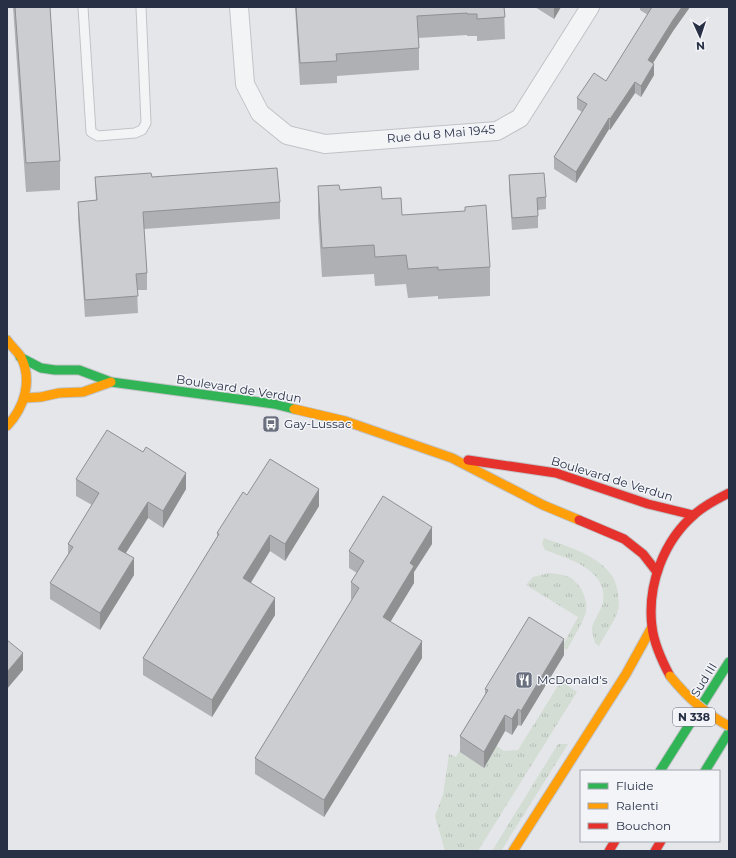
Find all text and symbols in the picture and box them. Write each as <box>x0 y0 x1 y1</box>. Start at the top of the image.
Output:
north arrow <box>680 16 720 56</box>
text: N <box>696 39 705 53</box>
street label: Rue du 8 Mai 1945 <box>386 121 496 146</box>
street label: Boulevard de Verdun <box>175 371 303 406</box>
bus stop icon: Gay-Lussac <box>261 414 281 434</box>
place label: Gay-Lussac <box>284 416 352 431</box>
street label: Boulevard de Verdun <box>549 453 675 504</box>
street label: Sud III <box>687 660 720 700</box>
restaurant icon: McDonald's <box>514 670 534 690</box>
place label: McDonald's <box>537 672 608 687</box>
road number: N 338 <box>673 708 715 726</box>
legend <box>580 770 720 842</box>
text: Fluide <box>616 778 654 793</box>
text: Ralenti <box>616 798 658 813</box>
text: Bouchon <box>616 818 671 833</box>

